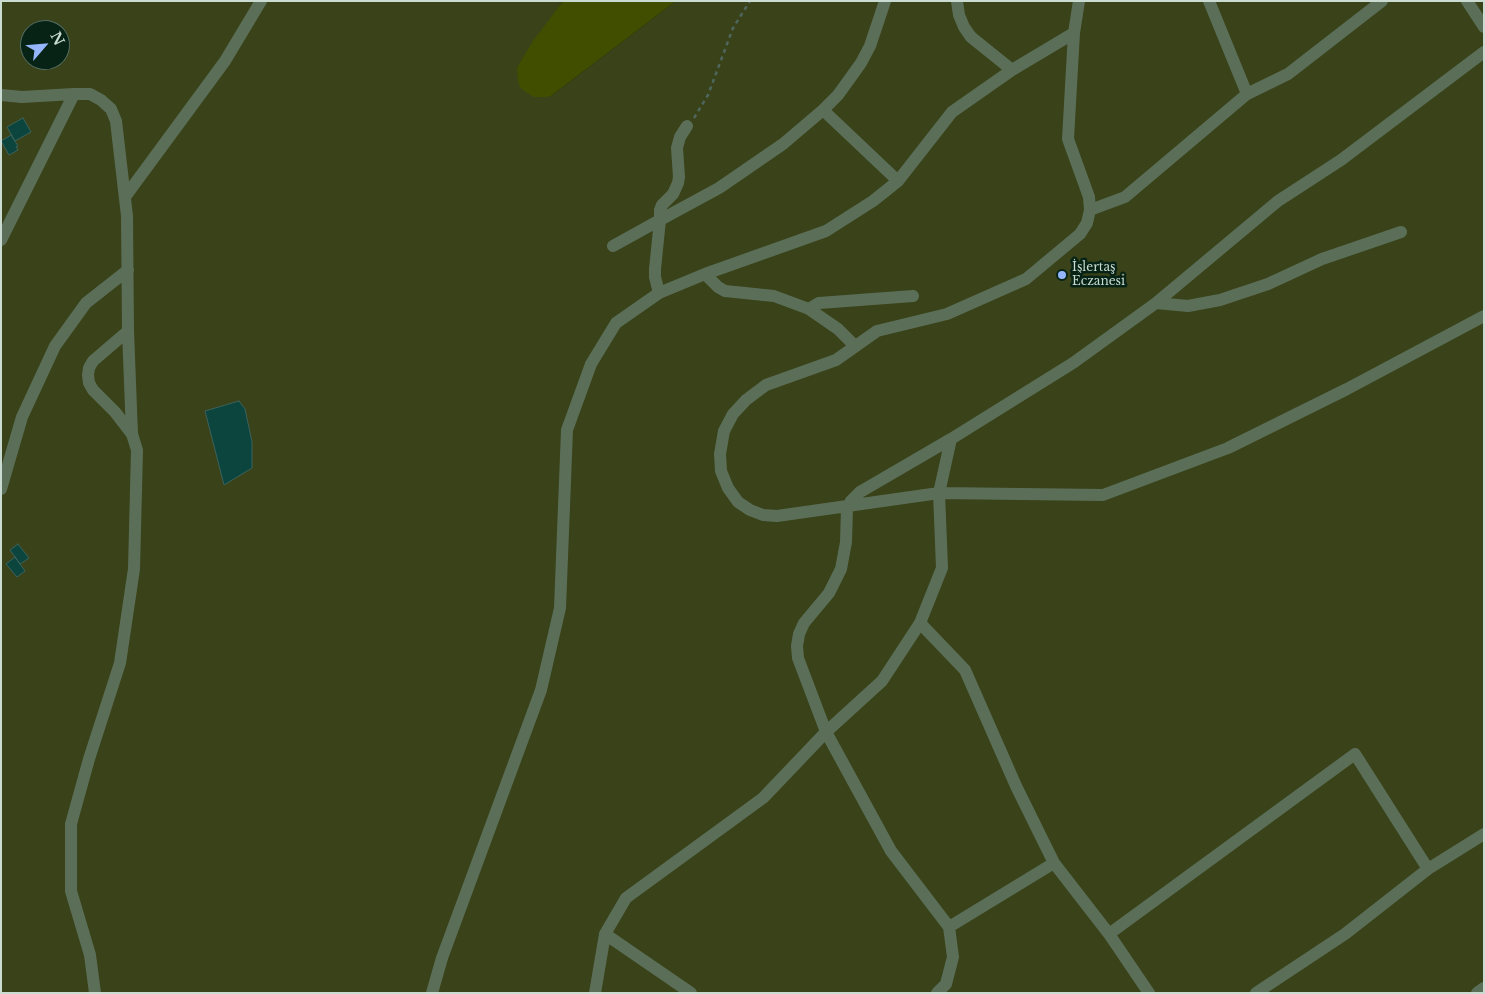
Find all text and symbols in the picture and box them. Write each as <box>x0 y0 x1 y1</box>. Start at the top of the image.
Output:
north arrow <box>20 20 70 70</box>
text: N <box>46 29 68 49</box>
place label: İşlertaş Eczanesi <box>1072 261 1125 289</box>
marker: İşlertaş Eczanesi <box>1056 269 1068 281</box>

